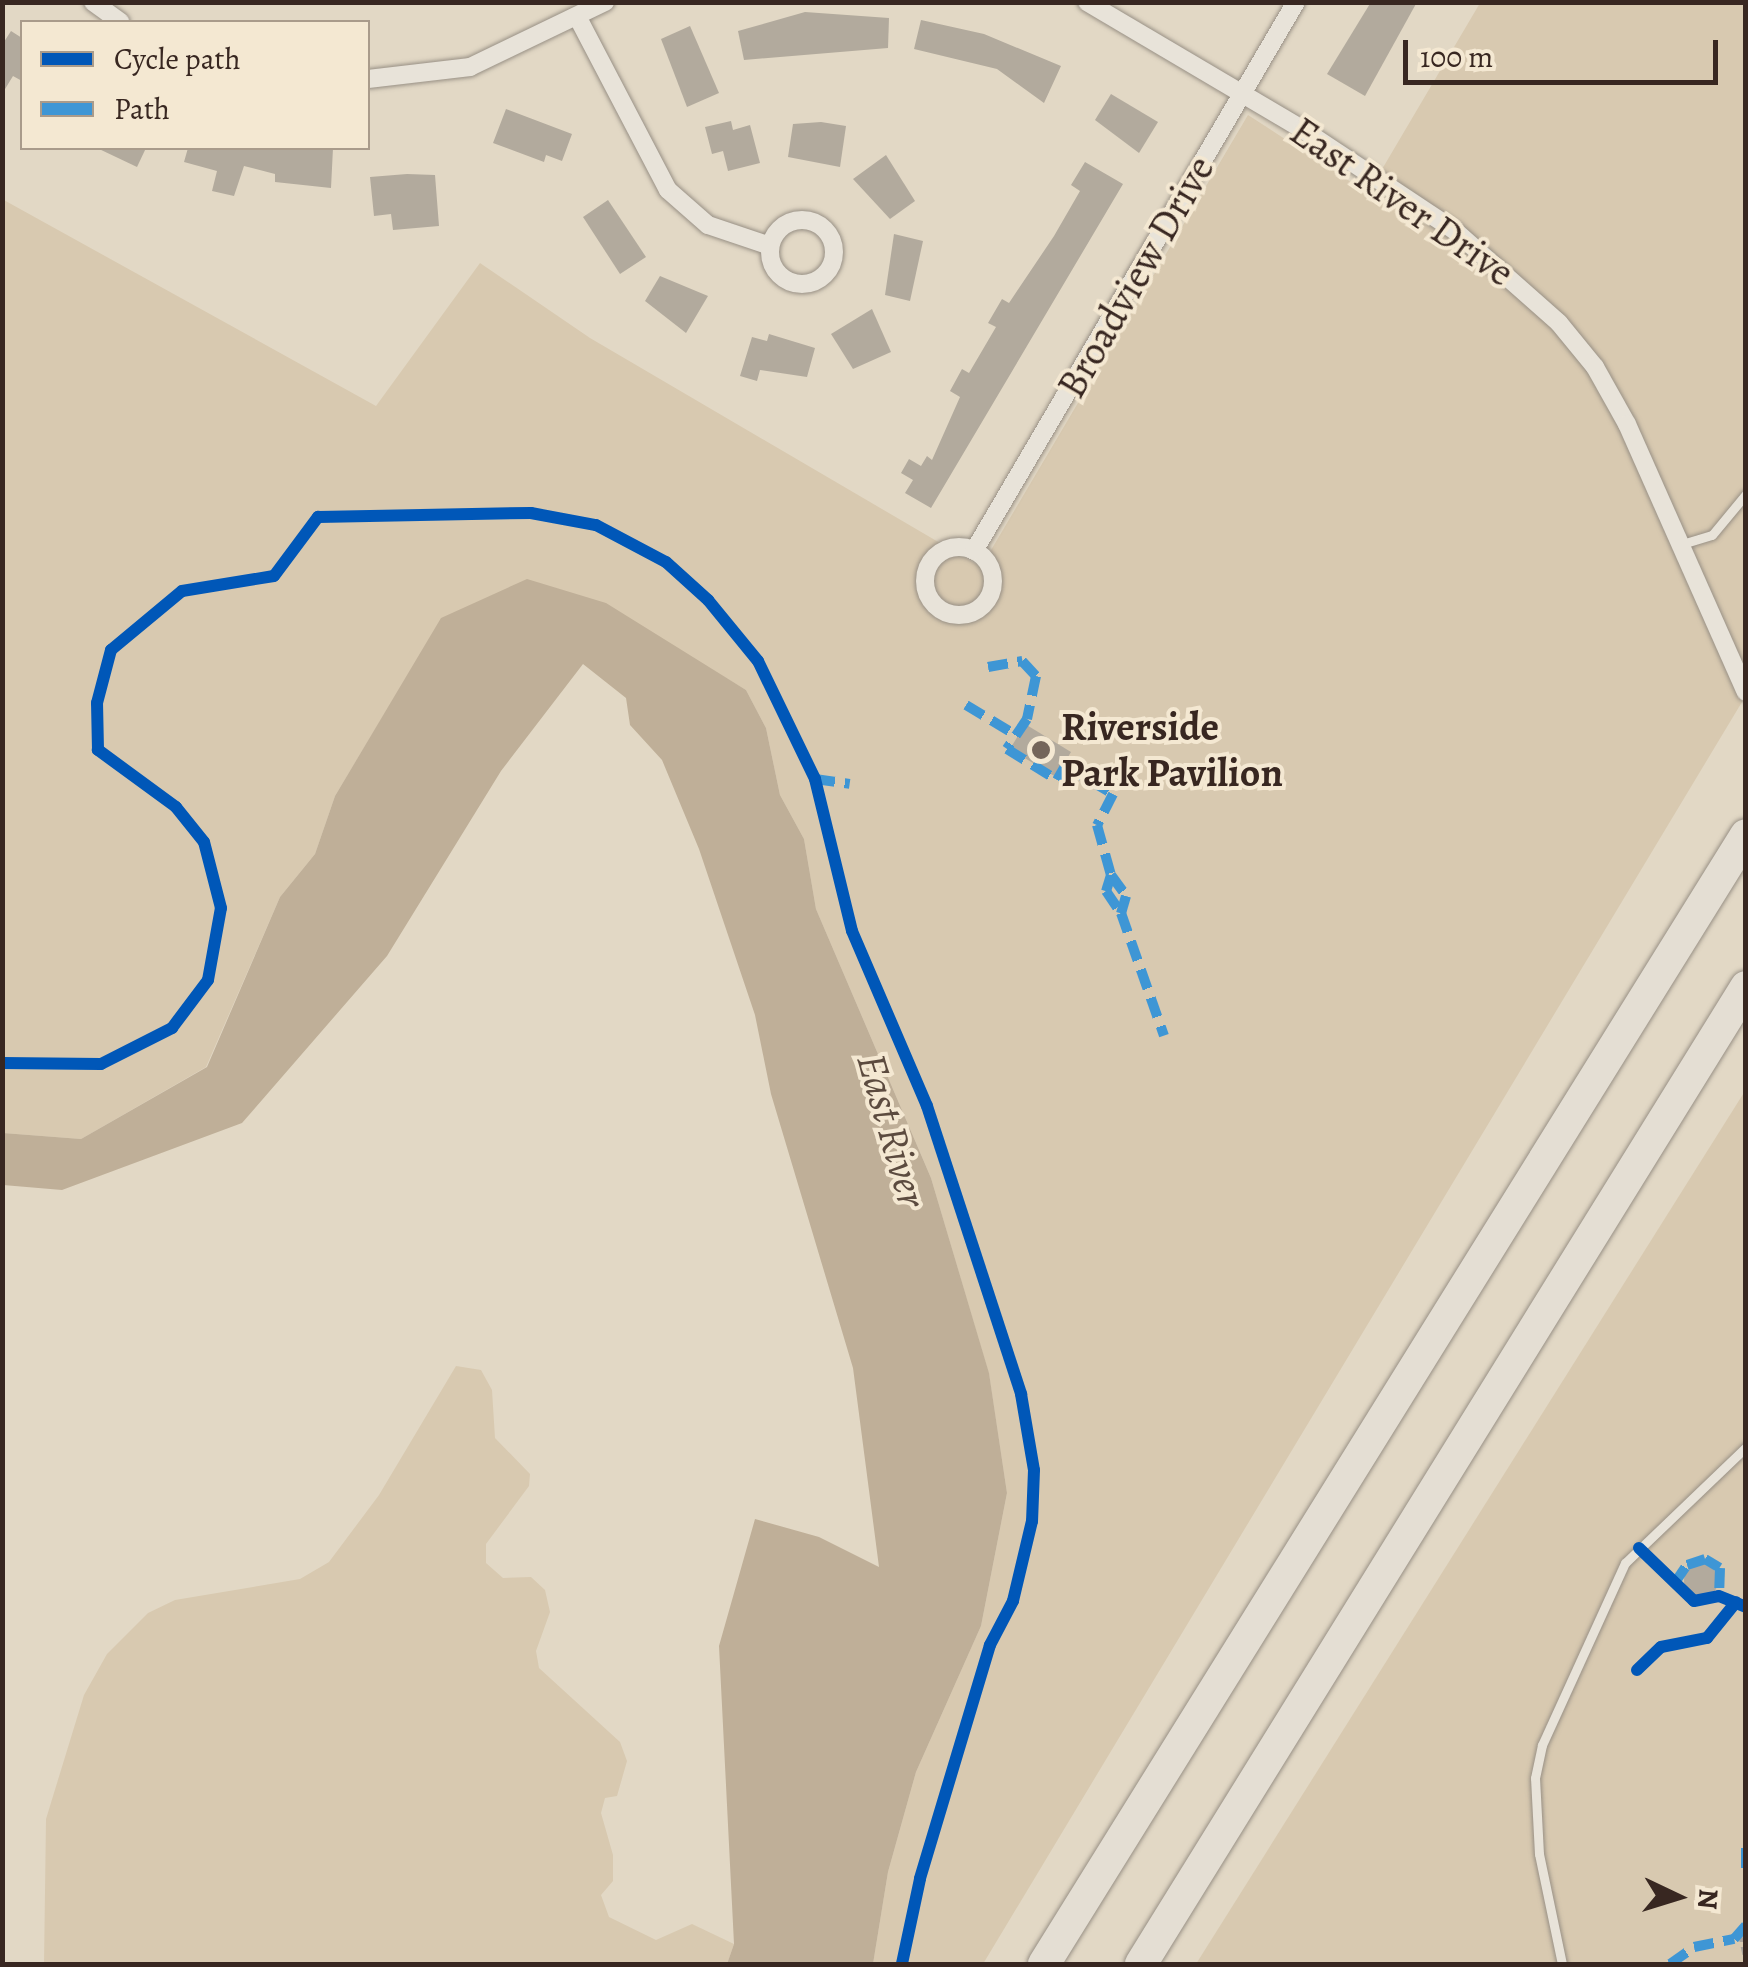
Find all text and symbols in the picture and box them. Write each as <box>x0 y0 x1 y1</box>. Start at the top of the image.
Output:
legend <box>20 20 370 150</box>
scale bar <box>1408 20 1723 82</box>
text: 100 m <box>1420 37 1493 77</box>
text: Cycle path <box>114 39 241 79</box>
text: Path <box>114 89 170 129</box>
street label: East River Drive <box>1281 107 1523 297</box>
street label: Broadview Drive <box>1047 147 1225 407</box>
place label: Riverside Park Pavilion <box>1061 703 1283 797</box>
marker: Riverside Park Pavilion <box>1030 739 1052 761</box>
water label: East River <box>846 1047 938 1213</box>
north arrow <box>1628 1847 1728 1947</box>
text: N <box>1688 1888 1728 1911</box>

